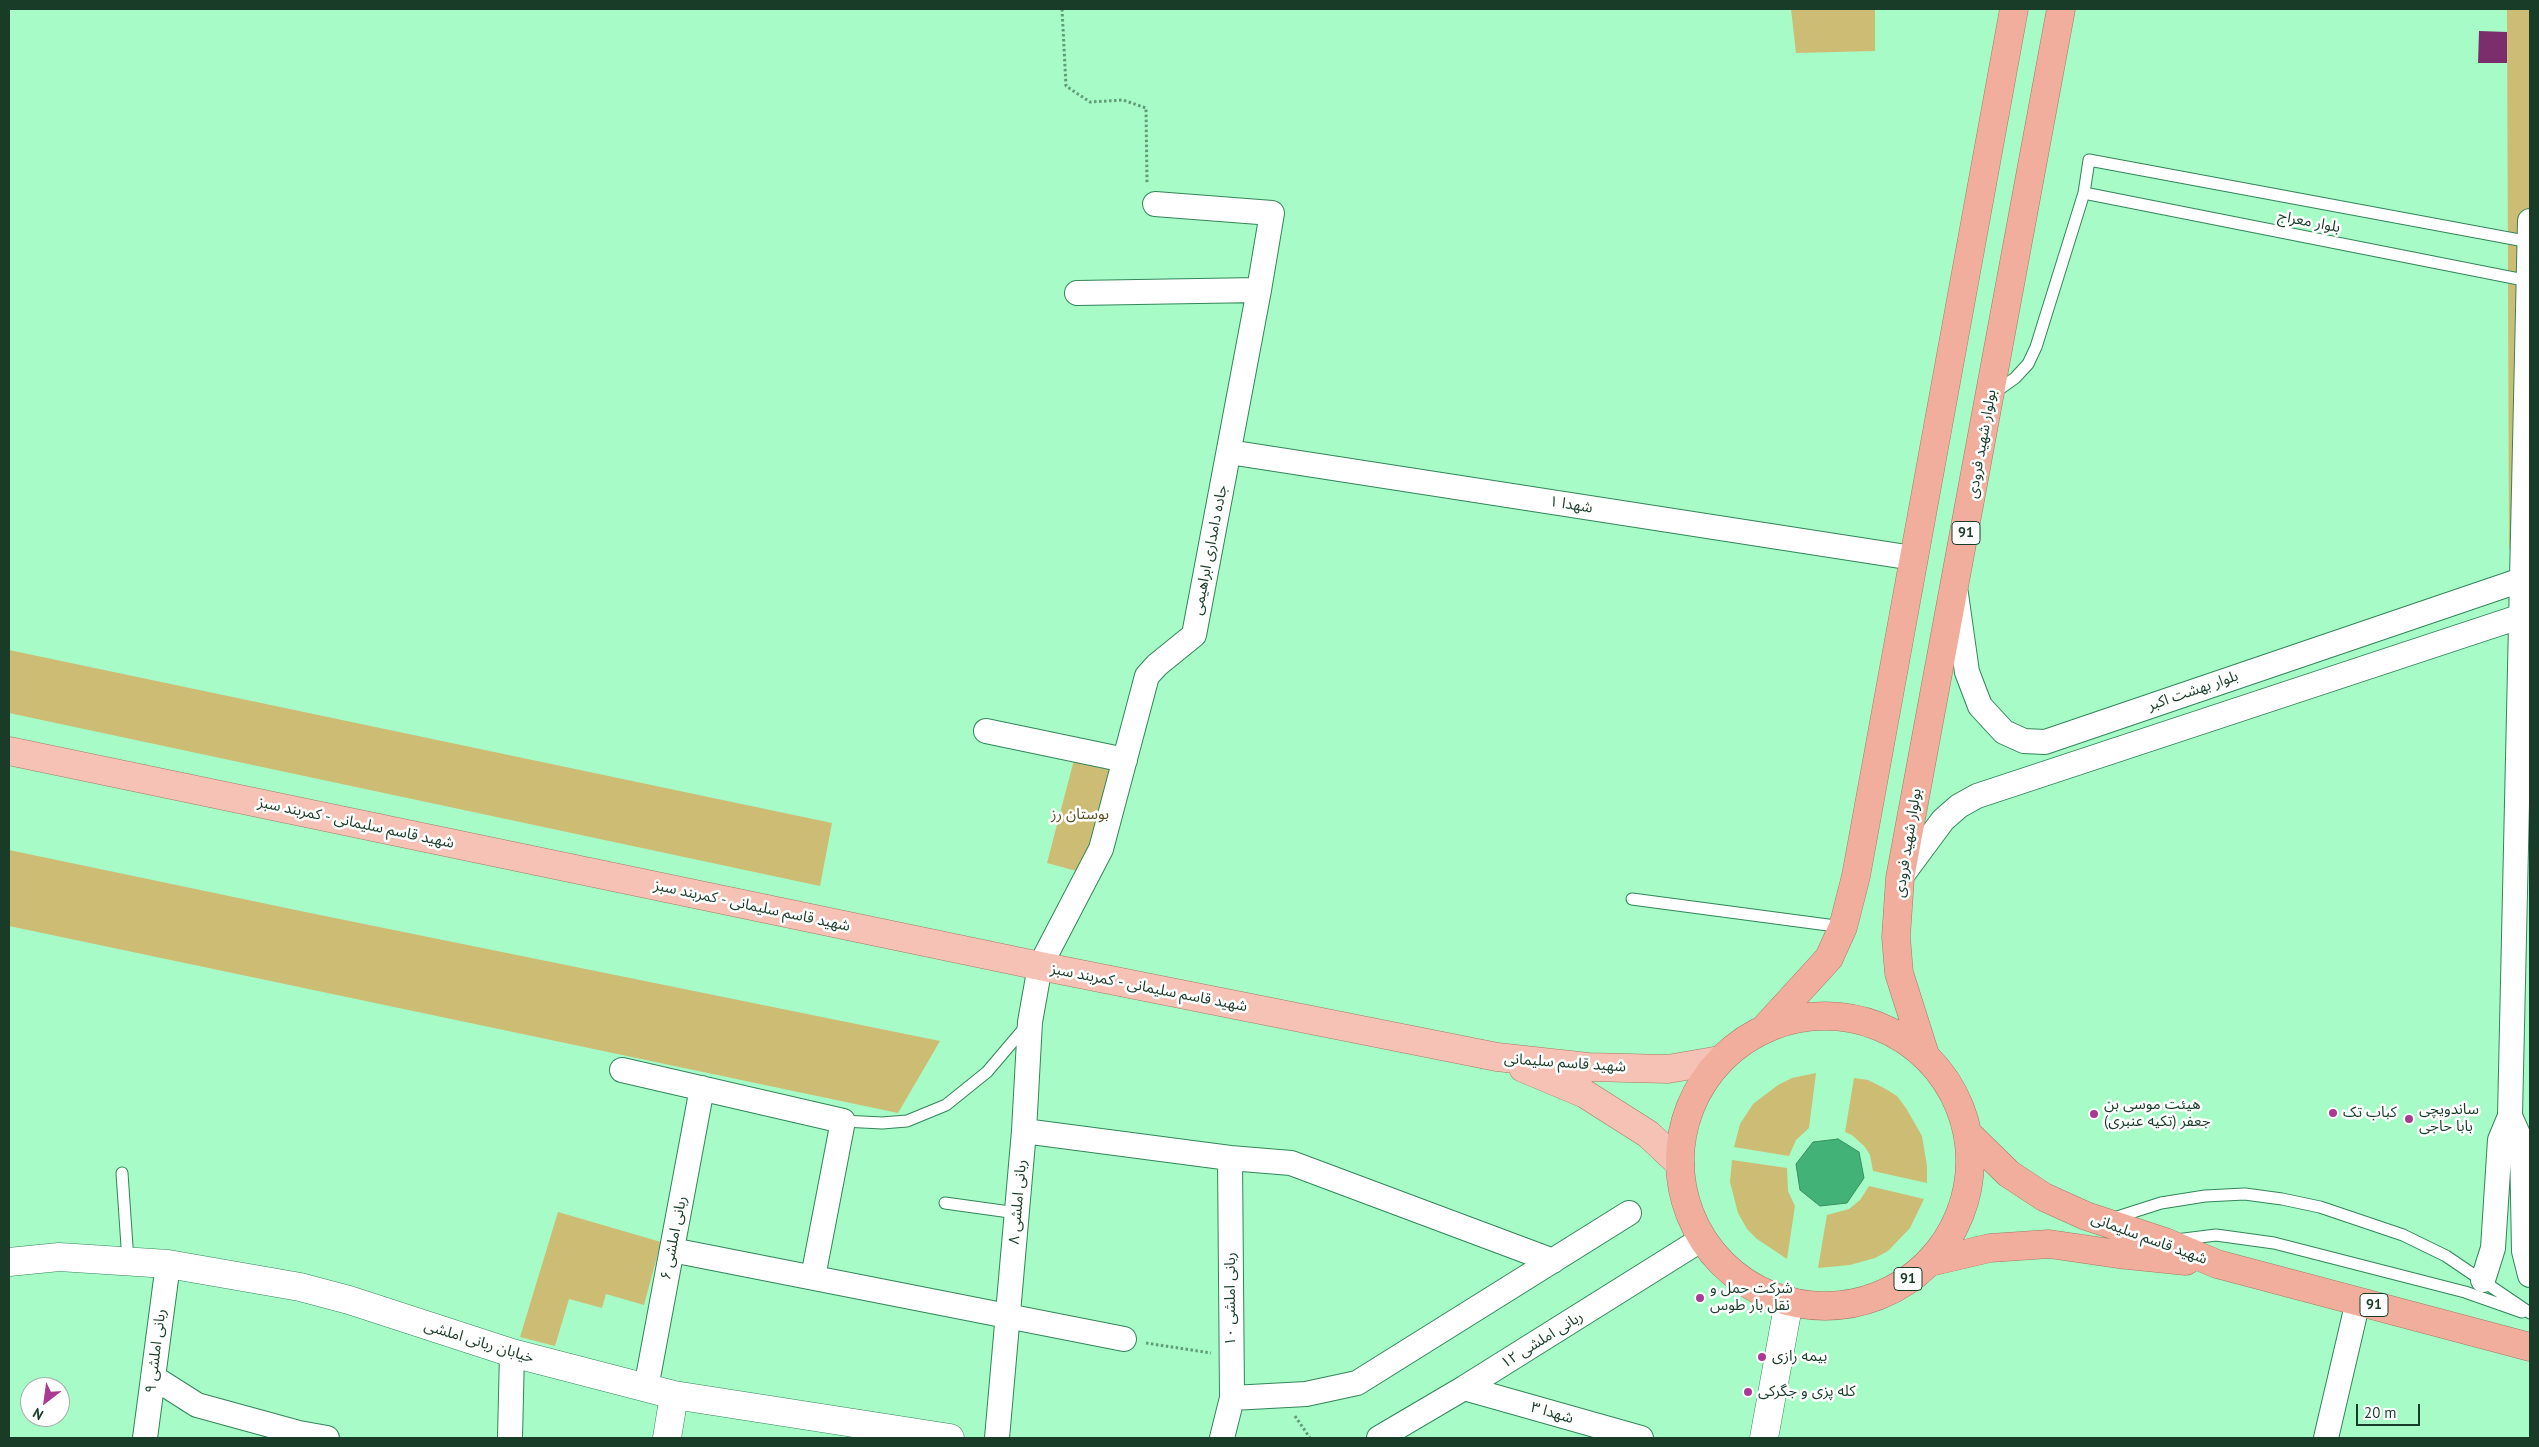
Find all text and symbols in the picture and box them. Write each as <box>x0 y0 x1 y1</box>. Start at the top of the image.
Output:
street label: بلوار معراج <box>2276 207 2342 237</box>
street label: بولوار شهید فرودی <box>1964 388 2000 500</box>
street label: جاده دامداری ابراهیمی <box>1189 483 1231 617</box>
street label: شهدا ۱ <box>1548 493 1594 517</box>
road number: 91 <box>1952 522 1980 544</box>
street label: بلوار بهشت اکبر <box>2145 667 2241 715</box>
street label: بولوار شهید فرودی <box>1891 787 1925 899</box>
street label: شهید قاسم سلیمانی - کمربند سبز <box>256 793 456 853</box>
park label: بوستان رز <box>1051 806 1109 824</box>
street label: شهید قاسم سلیمانی - کمربند سبز <box>652 876 852 936</box>
street label: شهید قاسم سلیمانی - کمربند سبز <box>1049 960 1249 1016</box>
street label: شهید قاسم سلیمانی <box>1503 1050 1627 1076</box>
place label: هيئت موسی بن جعفر (تکیه عنبری) <box>2104 1096 2211 1131</box>
place label: ساندویچی بابا حاجی <box>2419 1101 2479 1136</box>
place label: کباب تک <box>2343 1104 2397 1122</box>
marker: کباب تک <box>2327 1107 2339 1119</box>
marker: هيئت موسی بن جعفر (تکیه عنبری) <box>2088 1108 2100 1120</box>
marker: ساندویچی بابا حاجی <box>2403 1113 2415 1125</box>
street label: ربانی املشی ۸ <box>1005 1159 1031 1245</box>
street label: ربانی املشی ۶ <box>657 1195 691 1281</box>
street label: شهید قاسم سلیمانی <box>2089 1210 2209 1268</box>
street label: ربانی املشی ۱۰ <box>1222 1252 1240 1346</box>
road number: 91 <box>1894 1268 1922 1290</box>
place label: شرکت حمل و نقل بار طوس <box>1710 1280 1793 1315</box>
marker: شرکت حمل و نقل بار طوس <box>1694 1292 1706 1304</box>
road number: 91 <box>2360 1294 2388 1316</box>
street label: ربانی املشی ۹ <box>142 1308 170 1394</box>
street label: ربانی املشی ۱۲ <box>1498 1308 1586 1372</box>
street label: خیابان ربانی املشی <box>422 1317 536 1367</box>
place label: بیمه رازی <box>1772 1348 1827 1366</box>
marker: بیمه رازی <box>1756 1351 1768 1363</box>
north arrow <box>20 1377 70 1427</box>
place label: کله پزی و جگرکی <box>1758 1383 1856 1401</box>
marker: کله پزی و جگرکی <box>1742 1386 1754 1398</box>
scale bar <box>2359 1394 2423 1426</box>
street label: شهدا ۳ <box>1529 1398 1575 1428</box>
text: 20 m <box>2364 1403 2397 1422</box>
text: N <box>30 1404 46 1424</box>

